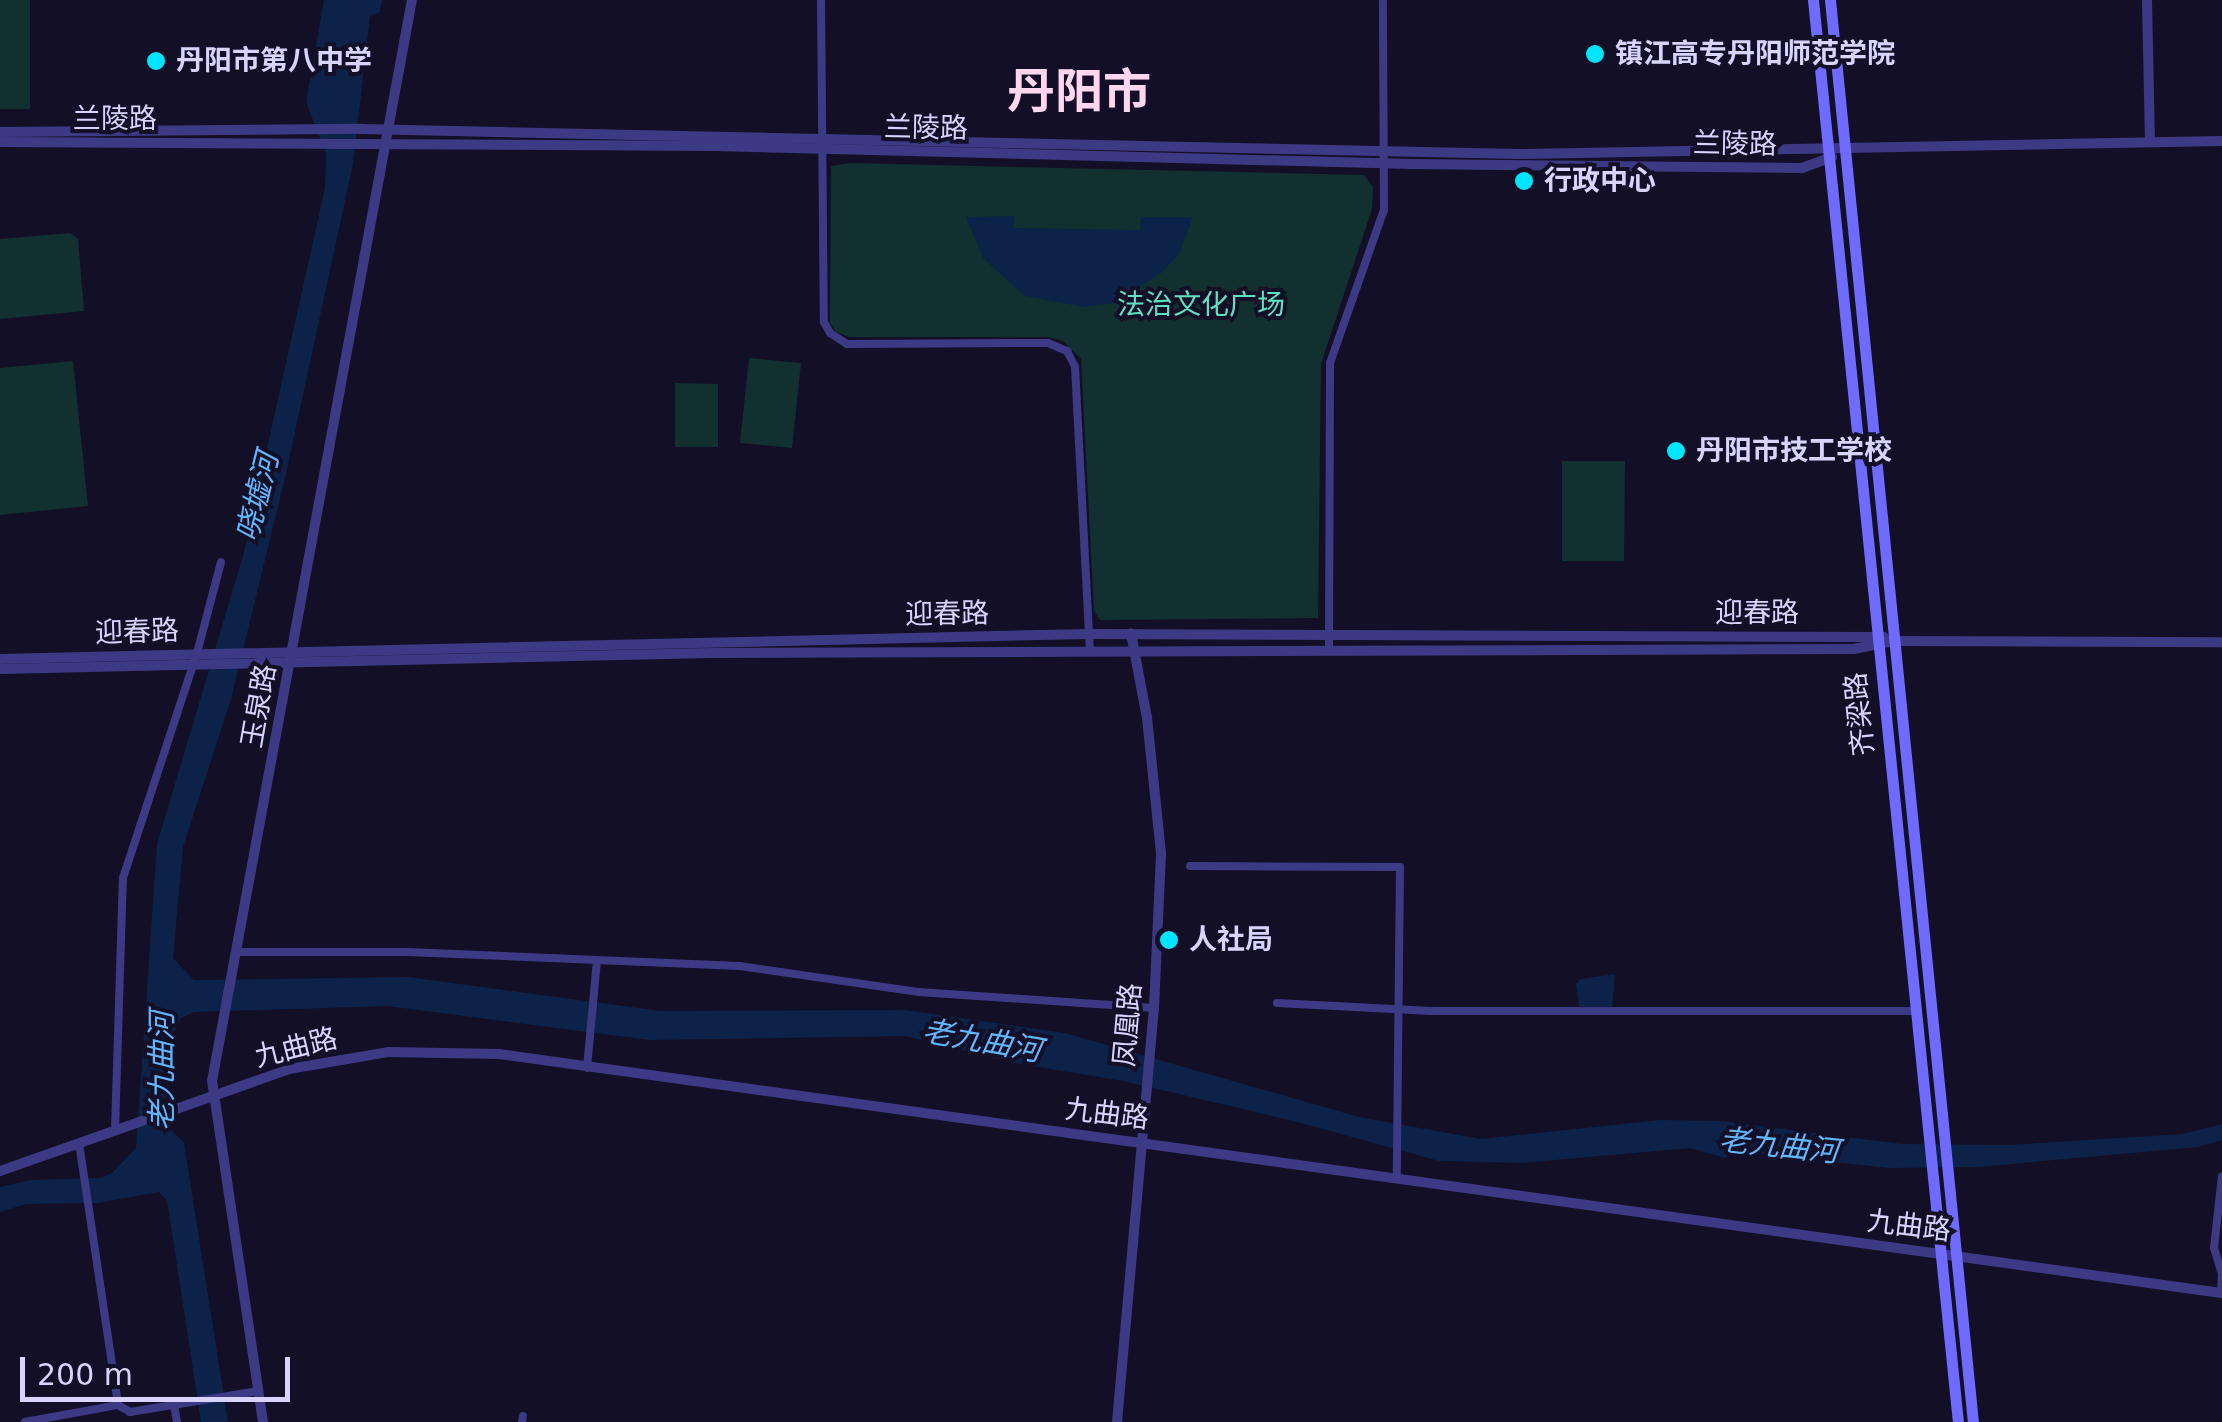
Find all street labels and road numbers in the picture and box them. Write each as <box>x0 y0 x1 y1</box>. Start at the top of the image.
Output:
street label: 兰陵路 <box>73 102 157 136</box>
street label: 兰陵路 <box>884 110 968 146</box>
street label: 兰陵路 <box>1693 126 1777 162</box>
street label: 迎春路 <box>905 596 989 632</box>
street label: 迎春路 <box>1715 596 1799 630</box>
street label: 迎春路 <box>94 614 180 650</box>
street label: 玉泉路 <box>235 662 283 750</box>
street label: 齐梁路 <box>1839 670 1881 758</box>
street label: 凤凰路 <box>1108 982 1148 1068</box>
street label: 九曲路 <box>251 1022 341 1074</box>
street label: 九曲路 <box>1063 1092 1151 1136</box>
street label: 九曲路 <box>1865 1204 1953 1248</box>

